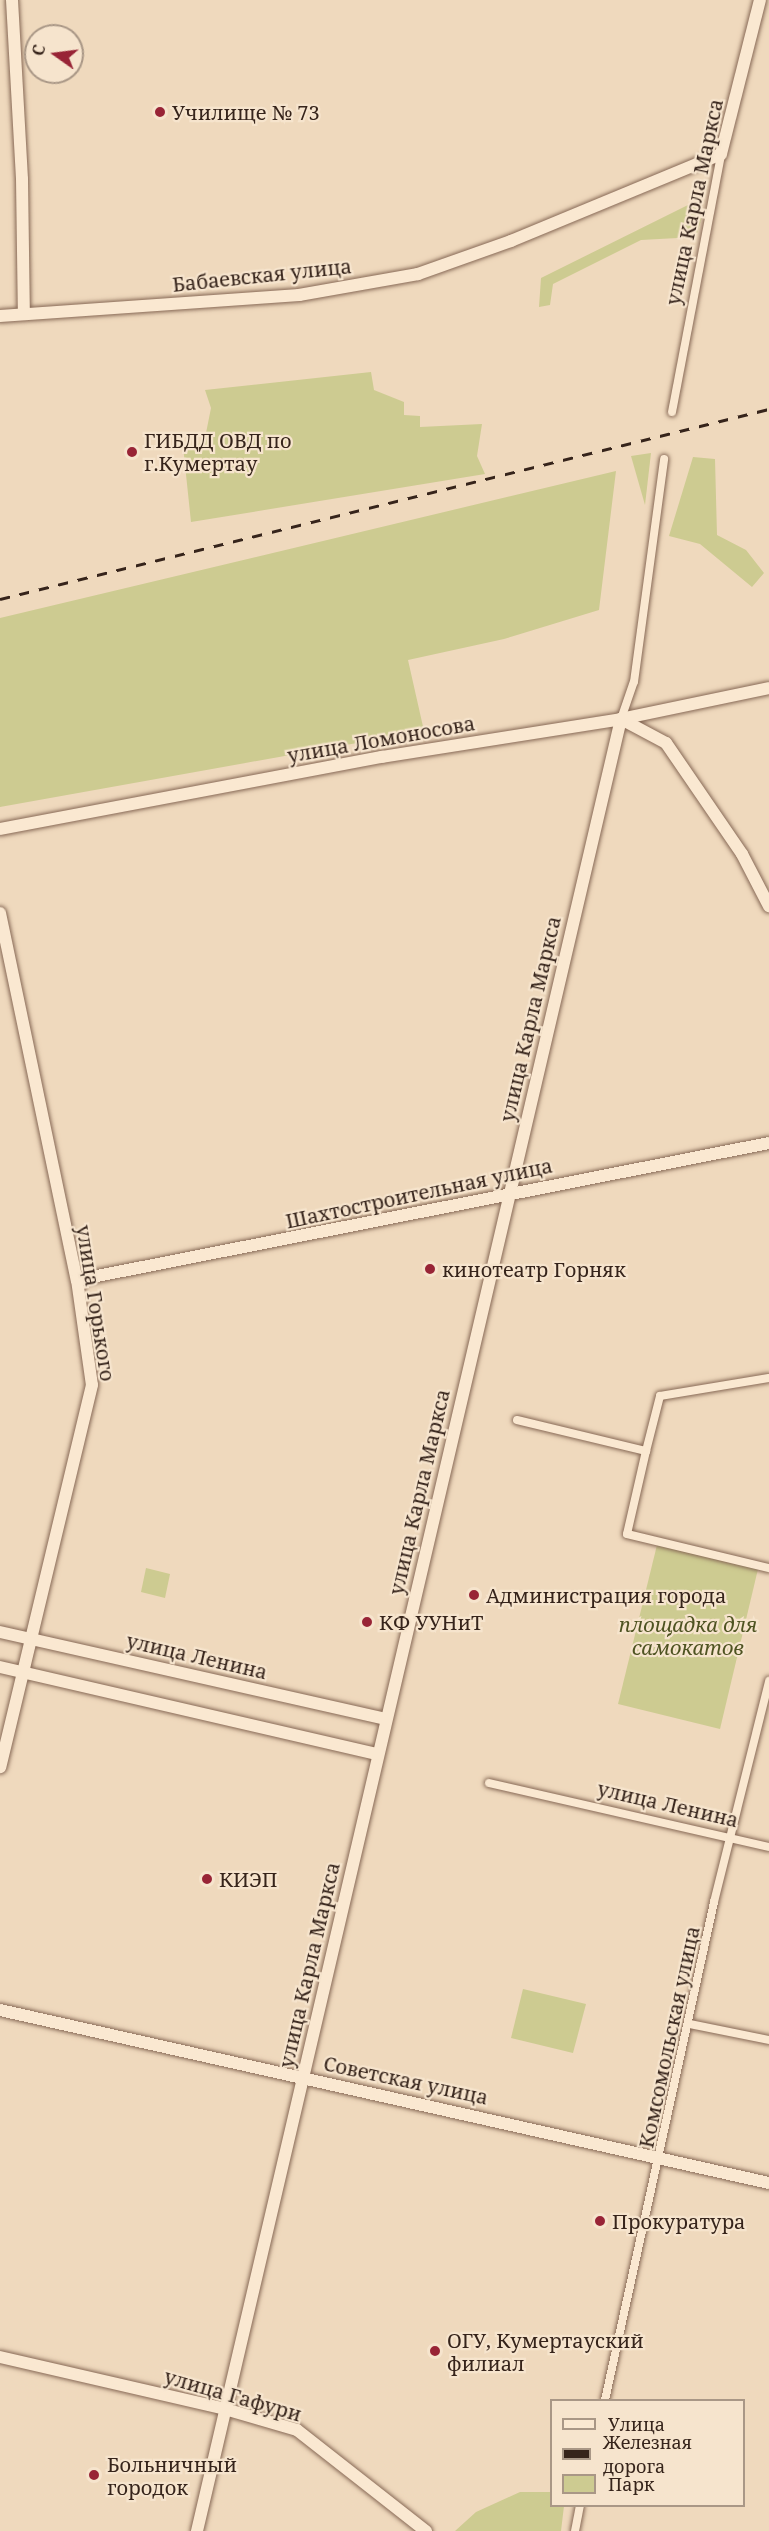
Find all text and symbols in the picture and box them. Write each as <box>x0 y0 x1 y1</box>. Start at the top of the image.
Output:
north arrow <box>24 24 84 84</box>
text: С <box>27 42 50 58</box>
street label: улица Карла Маркса <box>660 97 728 307</box>
place label: Училище № 73 <box>172 100 320 124</box>
marker: Училище № 73 <box>153 105 167 119</box>
street label: Бабаевская улица <box>171 254 353 296</box>
place label: ГИБДД ОВД по г.Кумертау <box>144 428 292 475</box>
marker: ГИБДД ОВД по г.Кумертау <box>125 445 139 459</box>
street label: улица Ломоносова <box>285 711 477 767</box>
street label: улица Карла Маркса <box>495 914 565 1124</box>
street label: Шахтостроительная улица <box>283 1153 555 1233</box>
street label: улица Горького <box>72 1223 120 1383</box>
place label: кинотеатр Горняк <box>442 1257 626 1281</box>
marker: кинотеатр Горняк <box>423 1262 437 1276</box>
street label: улица Карла Маркса <box>384 1387 454 1597</box>
place label: Администрация города <box>486 1583 726 1607</box>
marker: Администрация города <box>467 1588 481 1602</box>
place label: КФ УУНиТ <box>379 1610 483 1634</box>
park label: площадка для самокатов <box>619 1613 757 1660</box>
marker: КФ УУНиТ <box>360 1615 374 1629</box>
street label: улица Ленина <box>124 1628 270 1684</box>
street label: улица Ленина <box>595 1776 741 1832</box>
street label: улица Карла Маркса <box>274 1860 344 2070</box>
place label: КИЭП <box>219 1867 277 1891</box>
marker: КИЭП <box>200 1872 214 1886</box>
street label: Комсомольская улица <box>634 1924 704 2150</box>
street label: Советская улица <box>322 2051 490 2109</box>
place label: Прокуратура <box>612 2209 745 2233</box>
marker: Прокуратура <box>593 2214 607 2228</box>
place label: ОГУ, Кумертауский филиал <box>447 2328 644 2375</box>
marker: ОГУ, Кумертауский филиал <box>428 2344 442 2358</box>
street label: улица Гафури <box>162 2364 304 2426</box>
legend <box>550 2399 745 2507</box>
text: Улица <box>608 2412 665 2436</box>
text: Железная дорога <box>603 2430 692 2478</box>
place label: Больничный городок <box>107 2452 237 2499</box>
marker: Больничный городок <box>85 2466 103 2484</box>
text: Парк <box>608 2472 655 2496</box>

